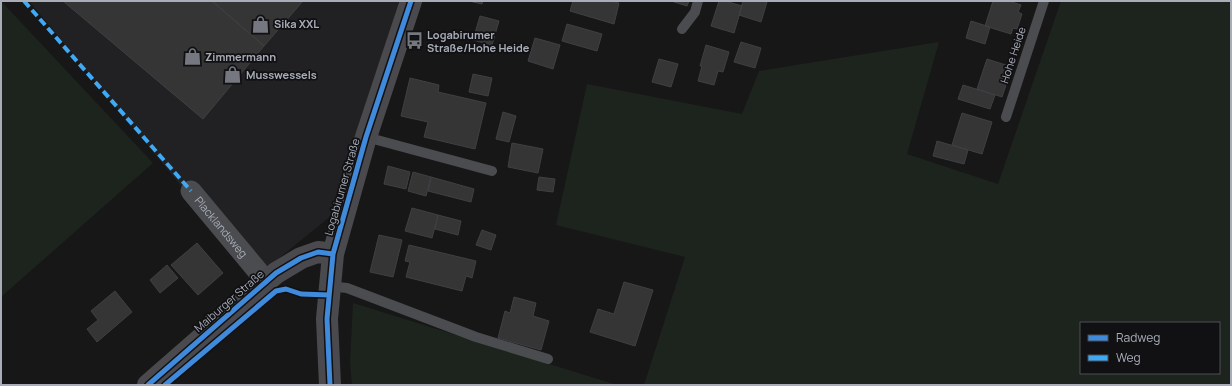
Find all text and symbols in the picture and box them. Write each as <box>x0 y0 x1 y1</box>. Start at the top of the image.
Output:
shop icon: Sika XXL <box>251 14 271 34</box>
place label: Sika XXL <box>274 16 319 31</box>
street label: Hohe Heide <box>996 24 1029 85</box>
place label: Logabirumer Straße/Hohe Heide <box>427 27 530 55</box>
bus stop icon: Logabirumer Straße/Hohe Heide <box>404 31 424 51</box>
shop icon: Zimmermann <box>182 47 202 67</box>
place label: Zimmermann <box>205 49 276 64</box>
shop icon: Musswessels <box>223 65 243 85</box>
place label: Musswessels <box>246 67 317 82</box>
street label: Logabirumer Straße <box>320 136 363 237</box>
street label: Placklandsweg <box>192 193 251 261</box>
street label: Maiburger Straße <box>191 266 267 335</box>
legend <box>1080 322 1220 374</box>
text: Radweg <box>1116 329 1160 346</box>
text: Weg <box>1116 349 1141 366</box>

